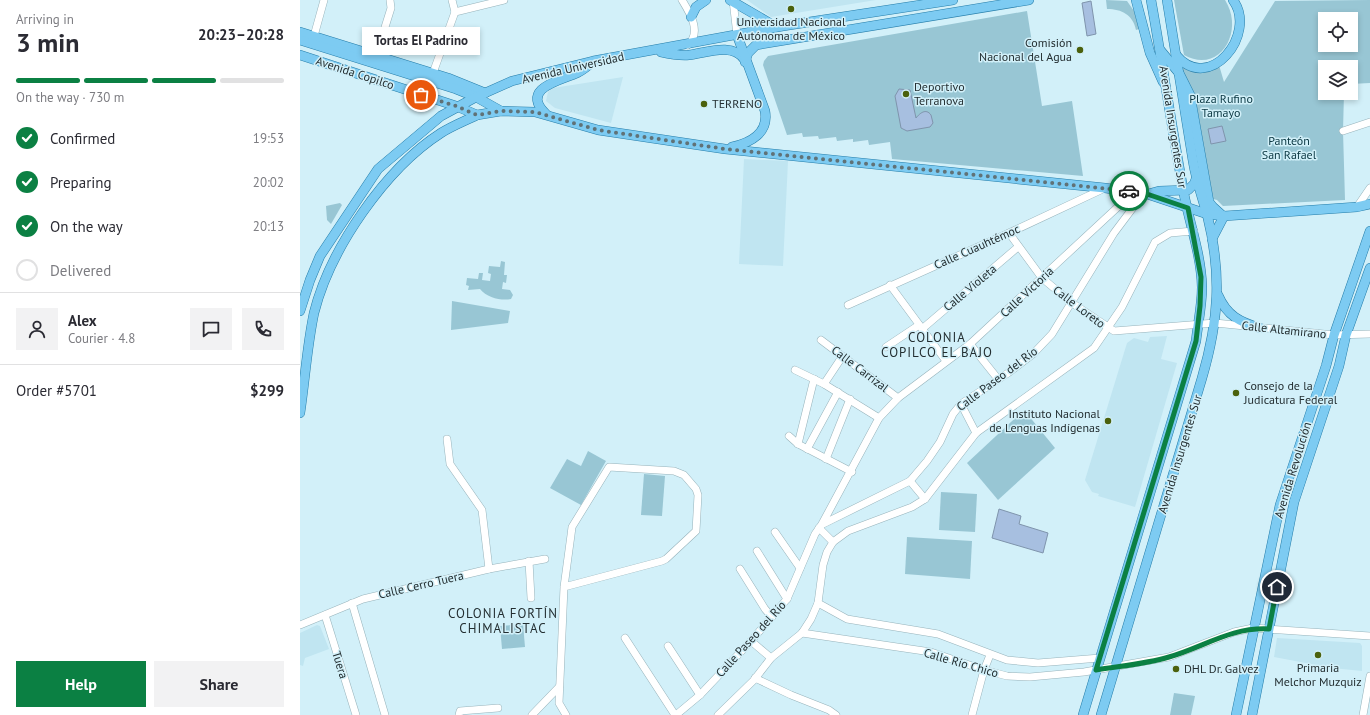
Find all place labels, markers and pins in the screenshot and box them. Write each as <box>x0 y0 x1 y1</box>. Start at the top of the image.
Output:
marker: Universidad Nacional Autónoma de México <box>786 4 796 14</box>
place label: Universidad Nacional Autónoma de México <box>737 14 846 43</box>
callout: Tortas El Padrino <box>362 27 480 55</box>
place label: Comisión Nacional del Agua <box>979 35 1072 64</box>
marker: Comisión Nacional del Agua <box>1075 45 1085 55</box>
pin <box>404 78 438 112</box>
place label: Deportivo Terranova <box>914 79 965 108</box>
marker: Deportivo Terranova <box>901 89 911 99</box>
place label: TERRENO <box>712 96 762 111</box>
marker: TERRENO <box>699 99 709 109</box>
place label: Consejo de la Judicatura Federal <box>1243 378 1338 407</box>
marker: Consejo de la Judicatura Federal <box>1231 388 1241 398</box>
place label: Instituto Nacional de Lenguas Indígenas <box>989 406 1100 435</box>
marker: Instituto Nacional de Lenguas Indígenas <box>1103 416 1113 426</box>
pin <box>1260 570 1294 604</box>
marker: Primaria Melchor Muzquiz <box>1313 650 1323 660</box>
place label: Primaria Melchor Muzquiz <box>1274 660 1362 689</box>
place label: DHL Dr. Galvez <box>1184 661 1259 676</box>
marker: DHL Dr. Galvez <box>1171 664 1181 674</box>

